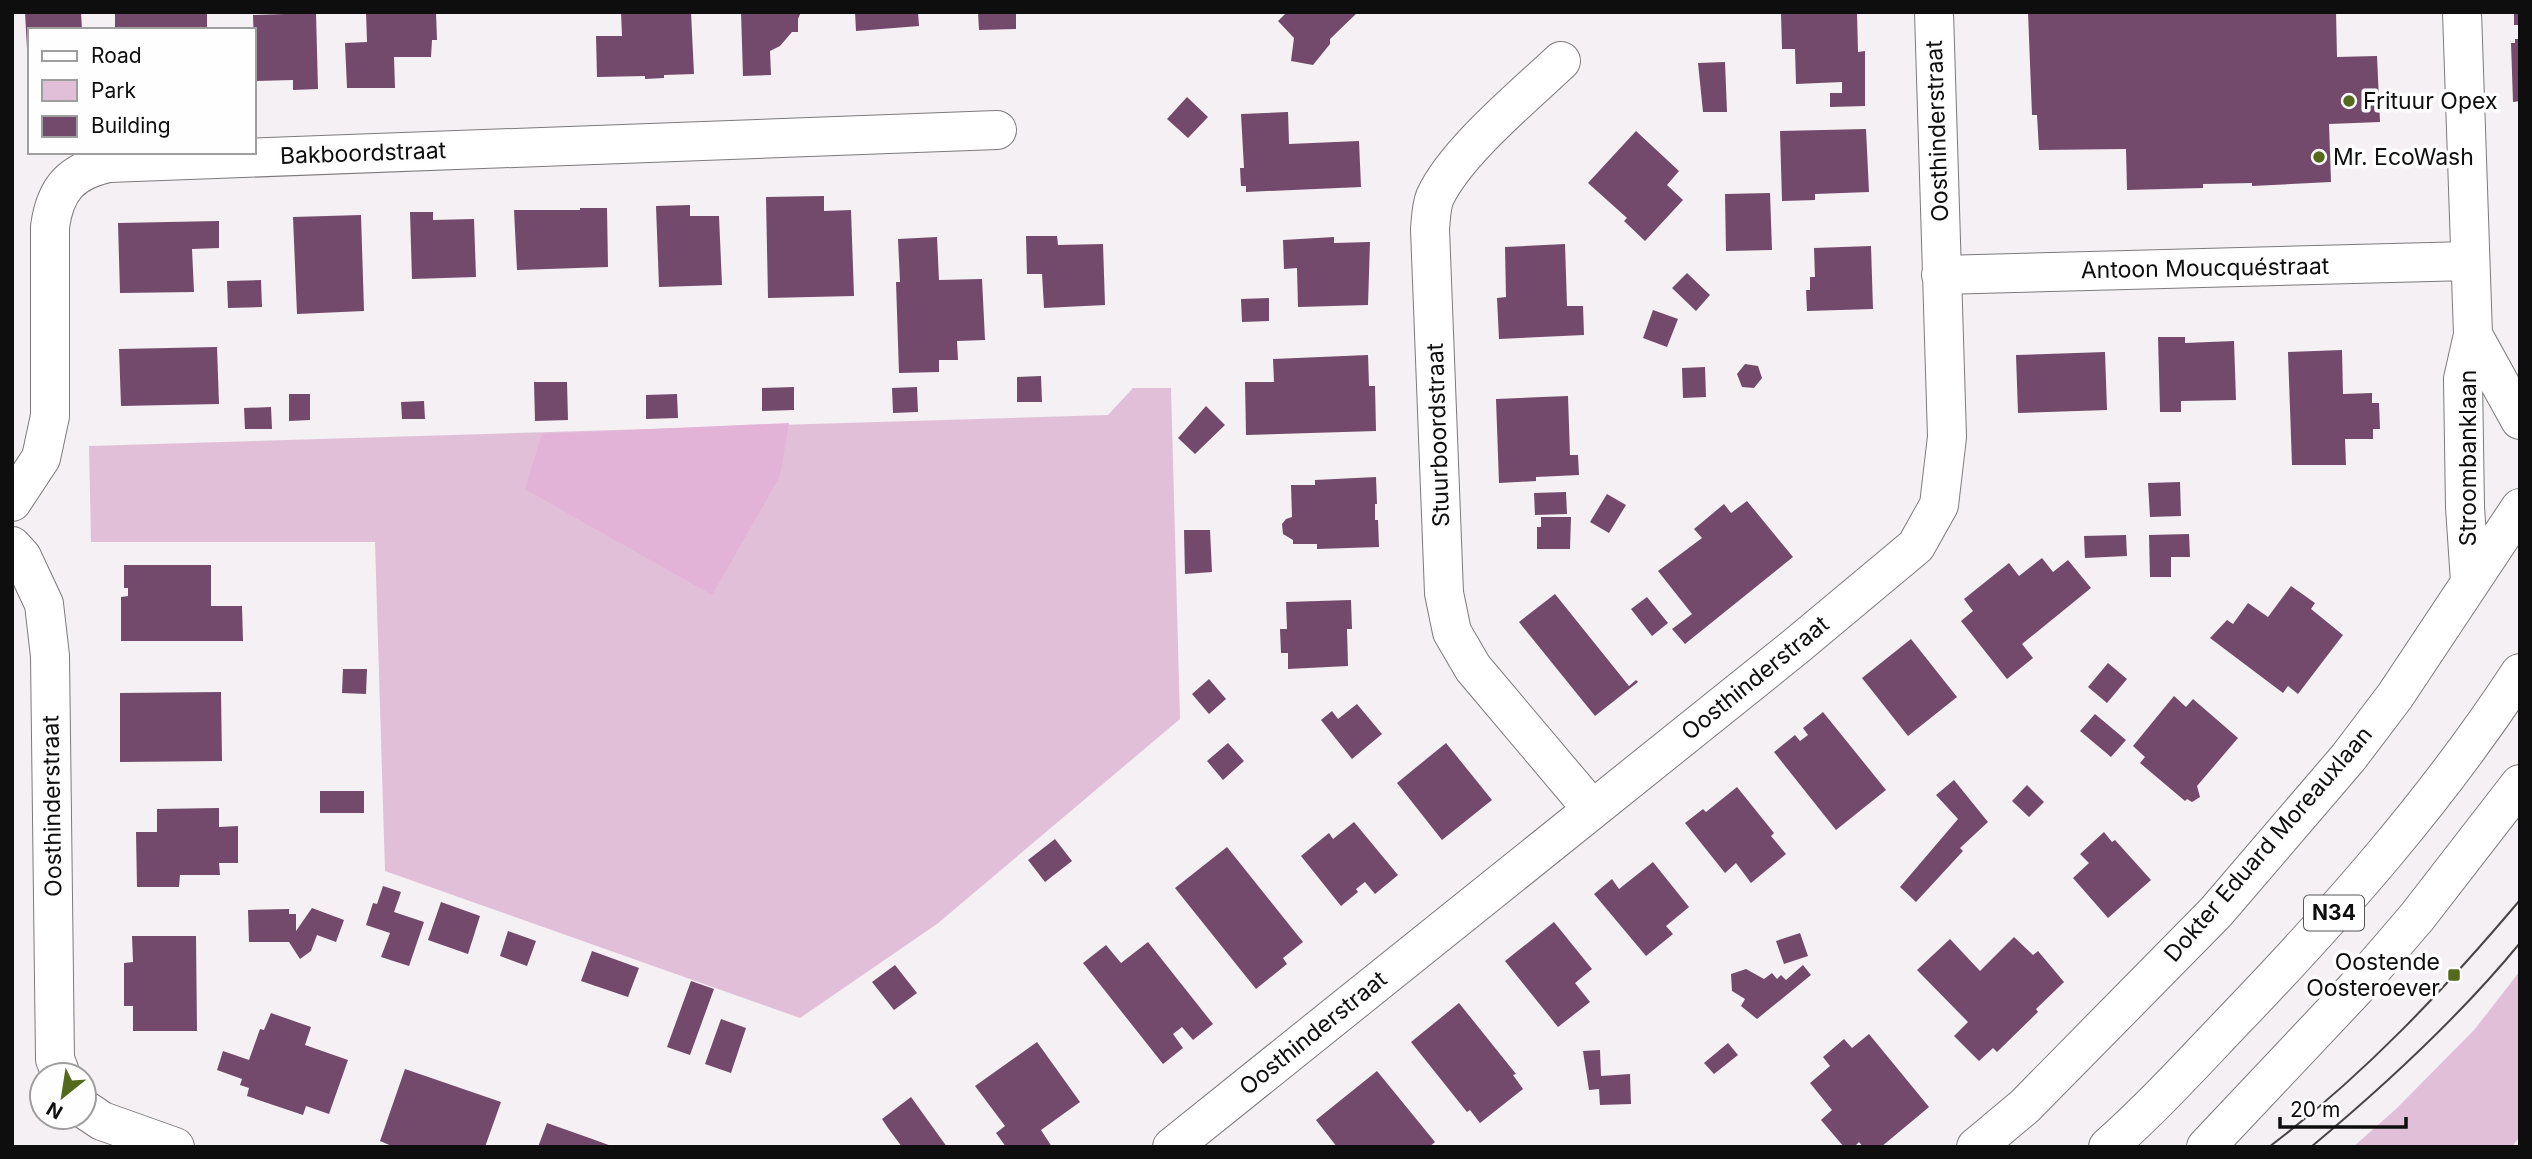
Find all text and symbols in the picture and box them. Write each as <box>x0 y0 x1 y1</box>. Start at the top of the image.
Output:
legend <box>28 28 256 154</box>
street label: Oosthinderstraat <box>1920 39 1954 222</box>
text: Road <box>91 43 142 68</box>
text: Park <box>91 78 136 103</box>
place label: Frituur Opex <box>2363 87 2497 115</box>
marker: Frituur Opex <box>2341 93 2357 109</box>
text: Building <box>91 113 171 138</box>
street label: Bakboordstraat <box>279 136 447 170</box>
place label: Mr. EcoWash <box>2333 143 2474 171</box>
marker: Mr. EcoWash <box>2311 149 2327 165</box>
street label: Antoon Moucquéstraat <box>2081 252 2330 284</box>
street label: Stuurboordstraat <box>1421 342 1455 528</box>
street label: Stroombanklaan <box>2454 370 2482 546</box>
street label: Oosthinderstraat <box>1676 610 1835 746</box>
street label: Oosthinderstraat <box>36 714 68 897</box>
street label: Dokter Eduard Moreauxlaan <box>2158 721 2378 967</box>
road number: N34 <box>2304 895 2364 930</box>
place label: Oostende Oosteroever <box>2306 948 2440 1002</box>
street label: Oosthinderstraat <box>1234 965 1393 1101</box>
marker: Oostende Oosteroever <box>2446 967 2462 983</box>
north arrow <box>28 1061 98 1131</box>
scale bar <box>2280 1086 2406 1130</box>
text: N <box>43 1097 67 1124</box>
text: 20 m <box>2290 1097 2340 1122</box>

